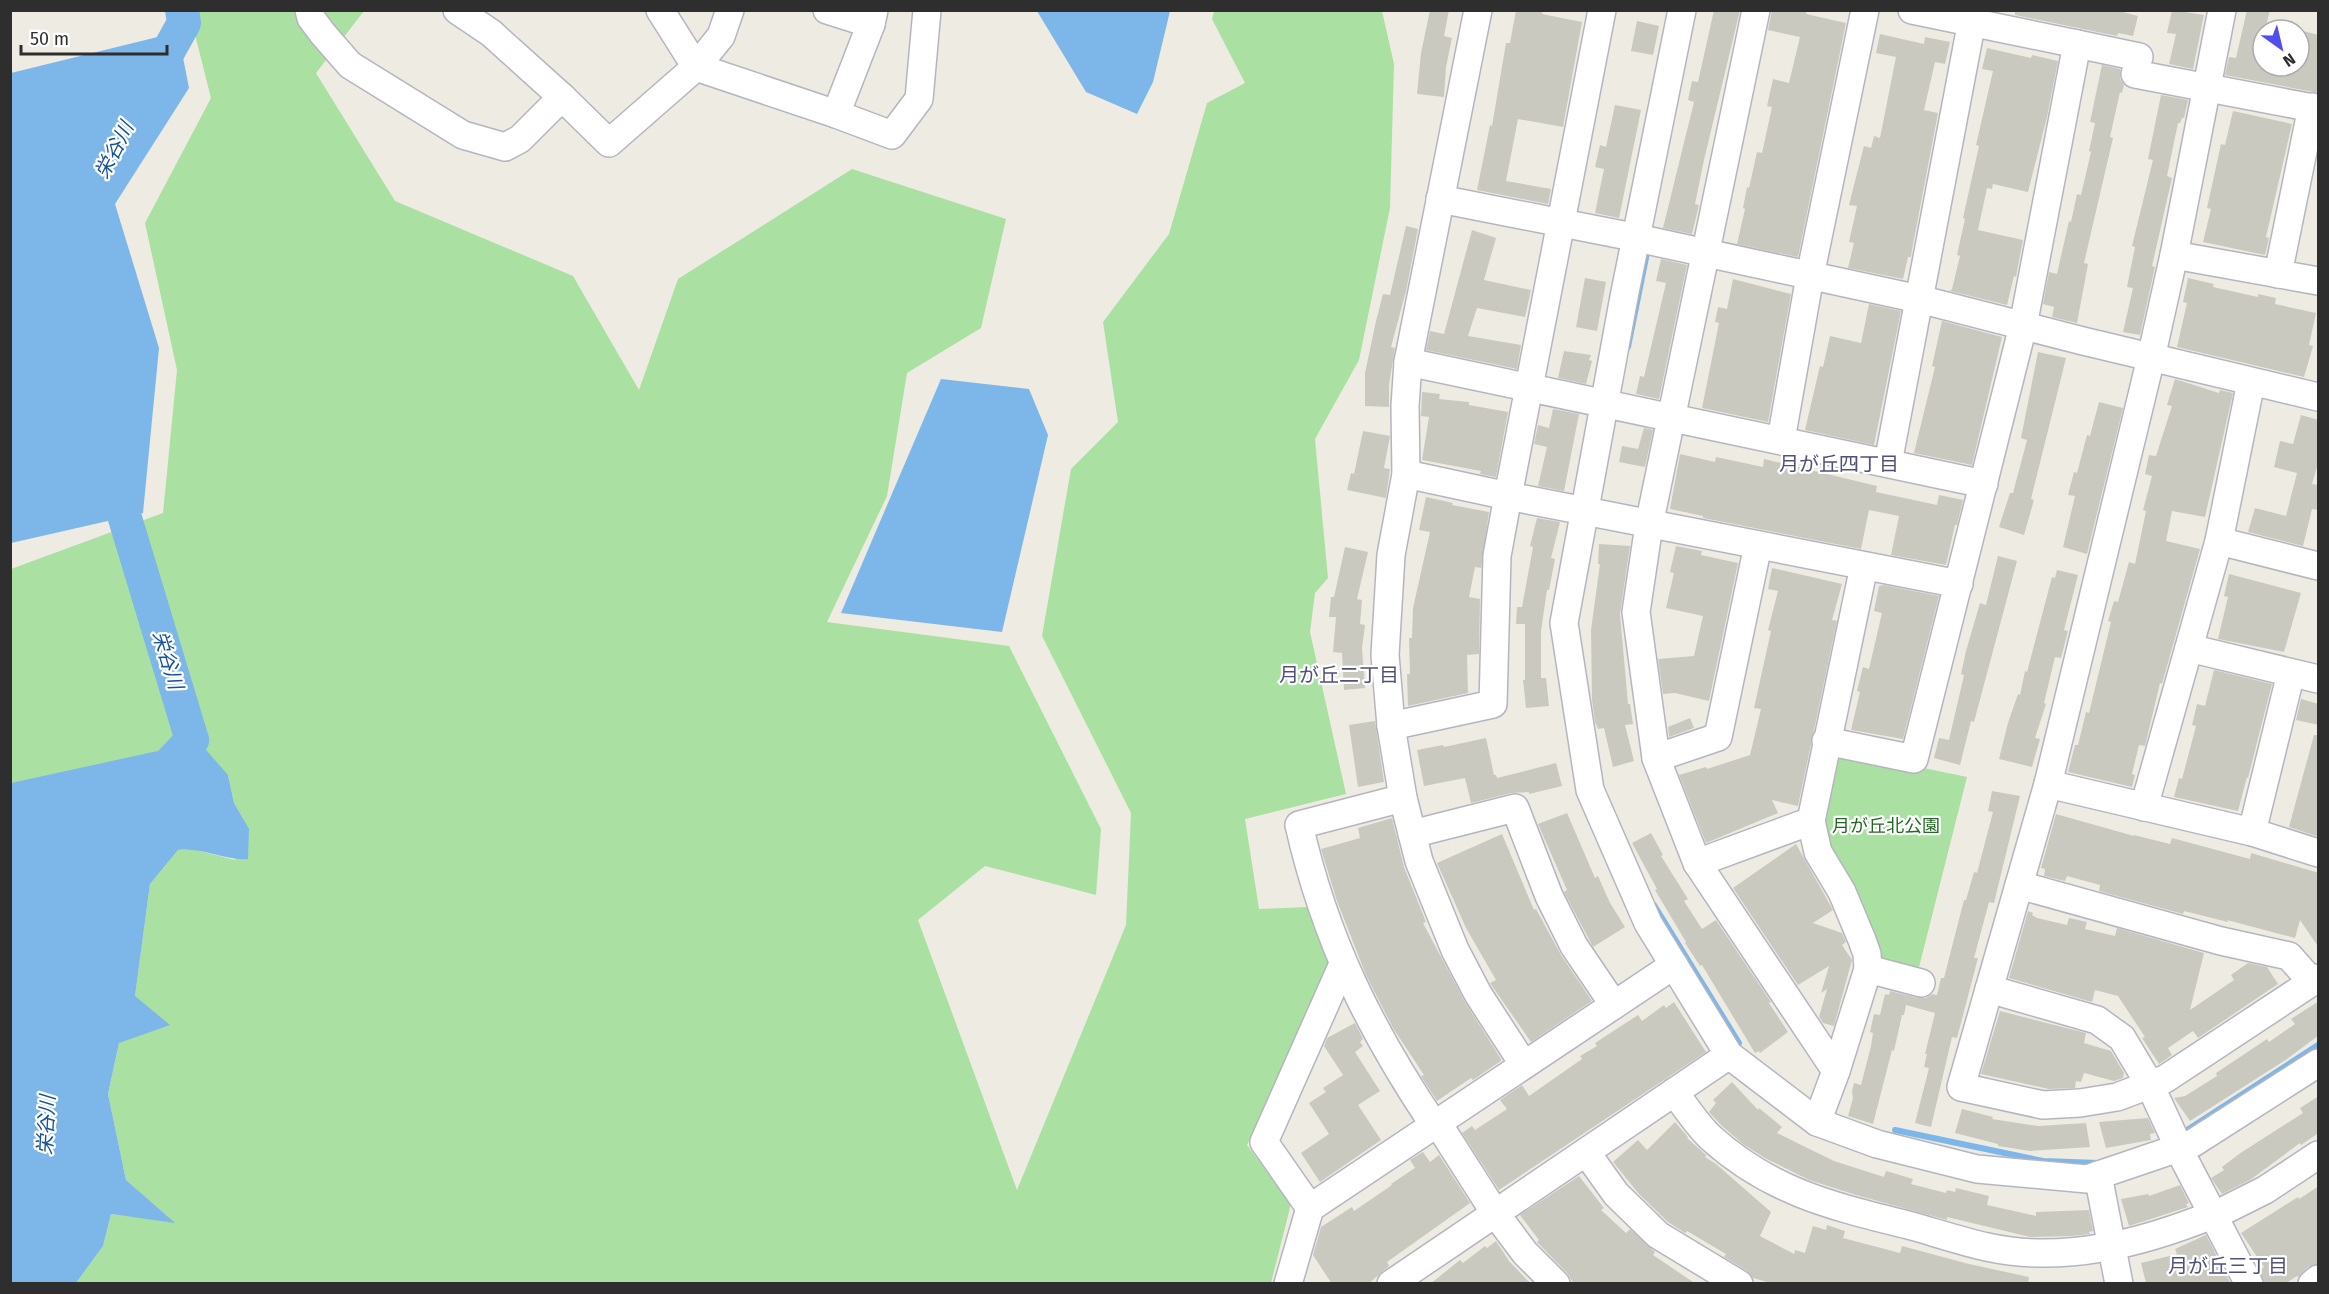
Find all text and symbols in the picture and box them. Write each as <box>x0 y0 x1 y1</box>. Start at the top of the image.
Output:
scale bar <box>21 18 166 56</box>
north arrow <box>2251 18 2311 78</box>
text: 50 m <box>30 28 69 50</box>
text: N <box>2279 49 2299 71</box>
water label: 栄谷川 <box>90 116 139 182</box>
district label: 月が丘四丁目 <box>1779 452 1899 476</box>
water label: 栄谷川 <box>148 628 189 694</box>
district label: 月が丘二丁目 <box>1279 663 1399 687</box>
park label: 月が丘北公園 <box>1832 815 1940 837</box>
water label: 栄谷川 <box>32 1092 60 1156</box>
district label: 月が丘三丁目 <box>2168 1254 2288 1278</box>

